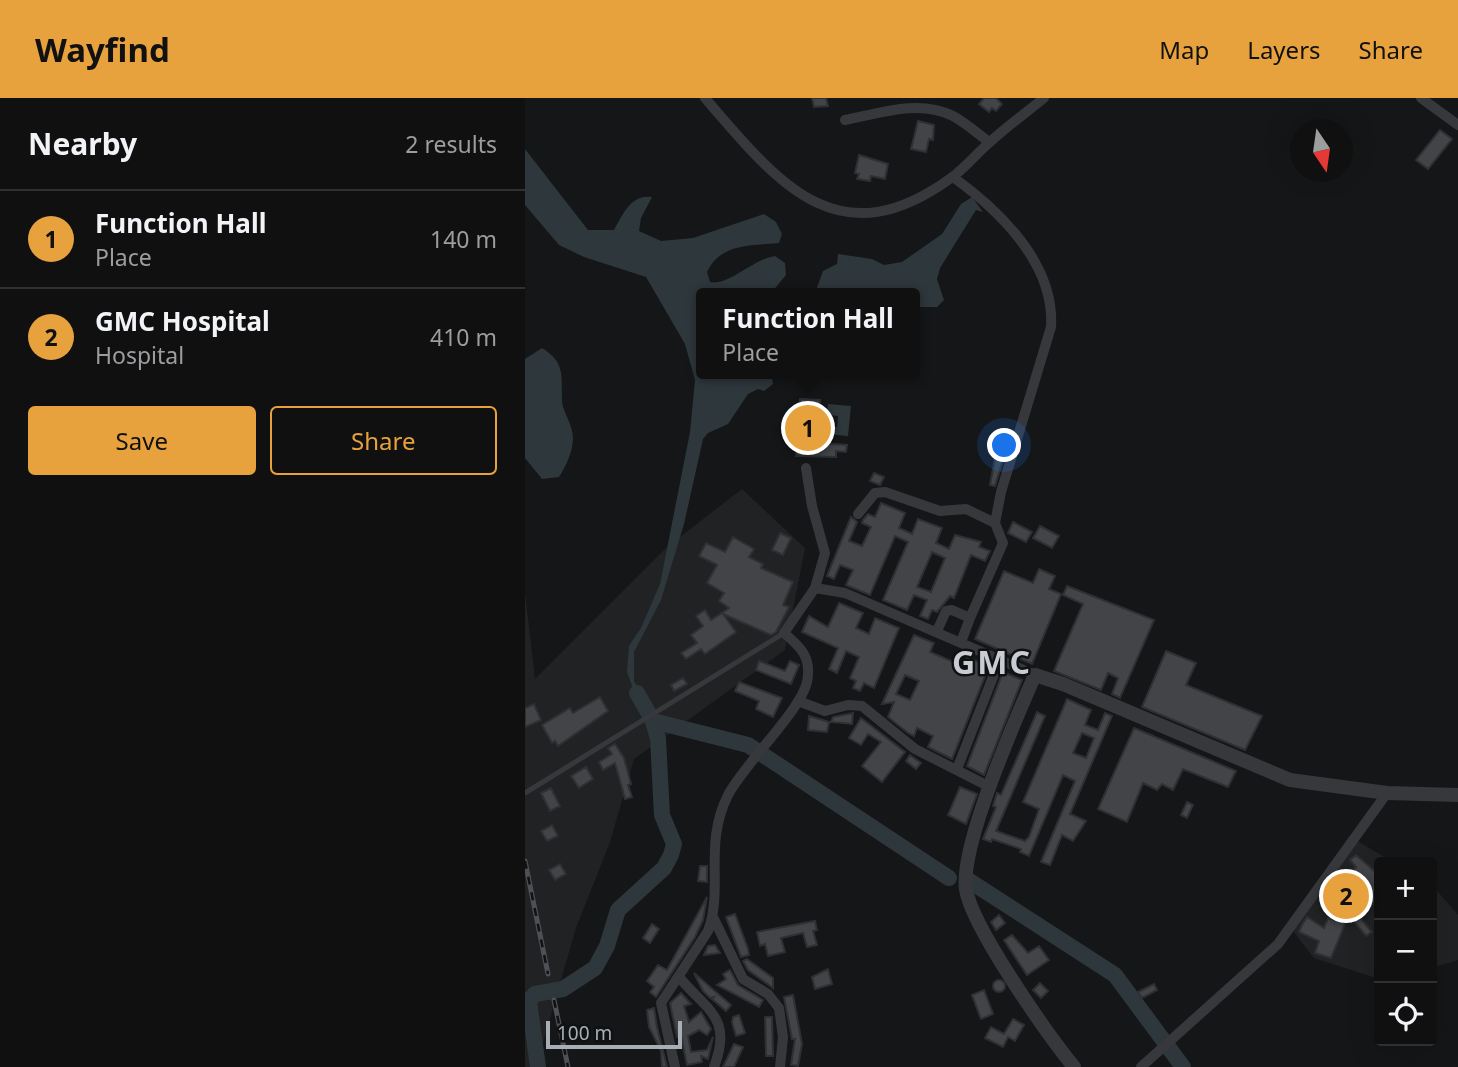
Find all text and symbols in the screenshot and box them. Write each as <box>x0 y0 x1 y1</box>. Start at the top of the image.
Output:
text: Wayfind <box>35 27 170 72</box>
text: Map <box>1159 33 1209 66</box>
text: Layers <box>1247 33 1321 66</box>
text: Share <box>1359 33 1423 66</box>
north arrow <box>1290 119 1353 182</box>
text: Nearby <box>28 123 137 164</box>
text: 2 results <box>405 128 497 160</box>
text: Function Hall <box>95 205 266 241</box>
text: 1 <box>44 223 58 255</box>
text: 140 m <box>430 223 497 255</box>
text: Place <box>95 241 152 273</box>
popup <box>696 288 920 379</box>
text: Function Hall <box>722 300 894 336</box>
text: GMC Hospital <box>95 303 270 339</box>
text: 2 <box>44 321 58 353</box>
text: 410 m <box>430 321 497 353</box>
text: Place <box>722 336 779 368</box>
text: Hospital <box>95 339 184 371</box>
pin: 1 <box>785 402 831 454</box>
button: Save <box>28 406 256 475</box>
button: Share <box>270 406 497 475</box>
your location <box>987 428 1021 462</box>
district label: GMC <box>952 640 1032 683</box>
map controls <box>1374 857 1437 1046</box>
button: + <box>1374 857 1437 920</box>
pin: 2 <box>1323 870 1369 922</box>
button: − <box>1374 920 1437 983</box>
button: locate <box>1374 983 1437 1046</box>
scale bar <box>546 1018 683 1050</box>
text: 100 m <box>557 1020 612 1046</box>

